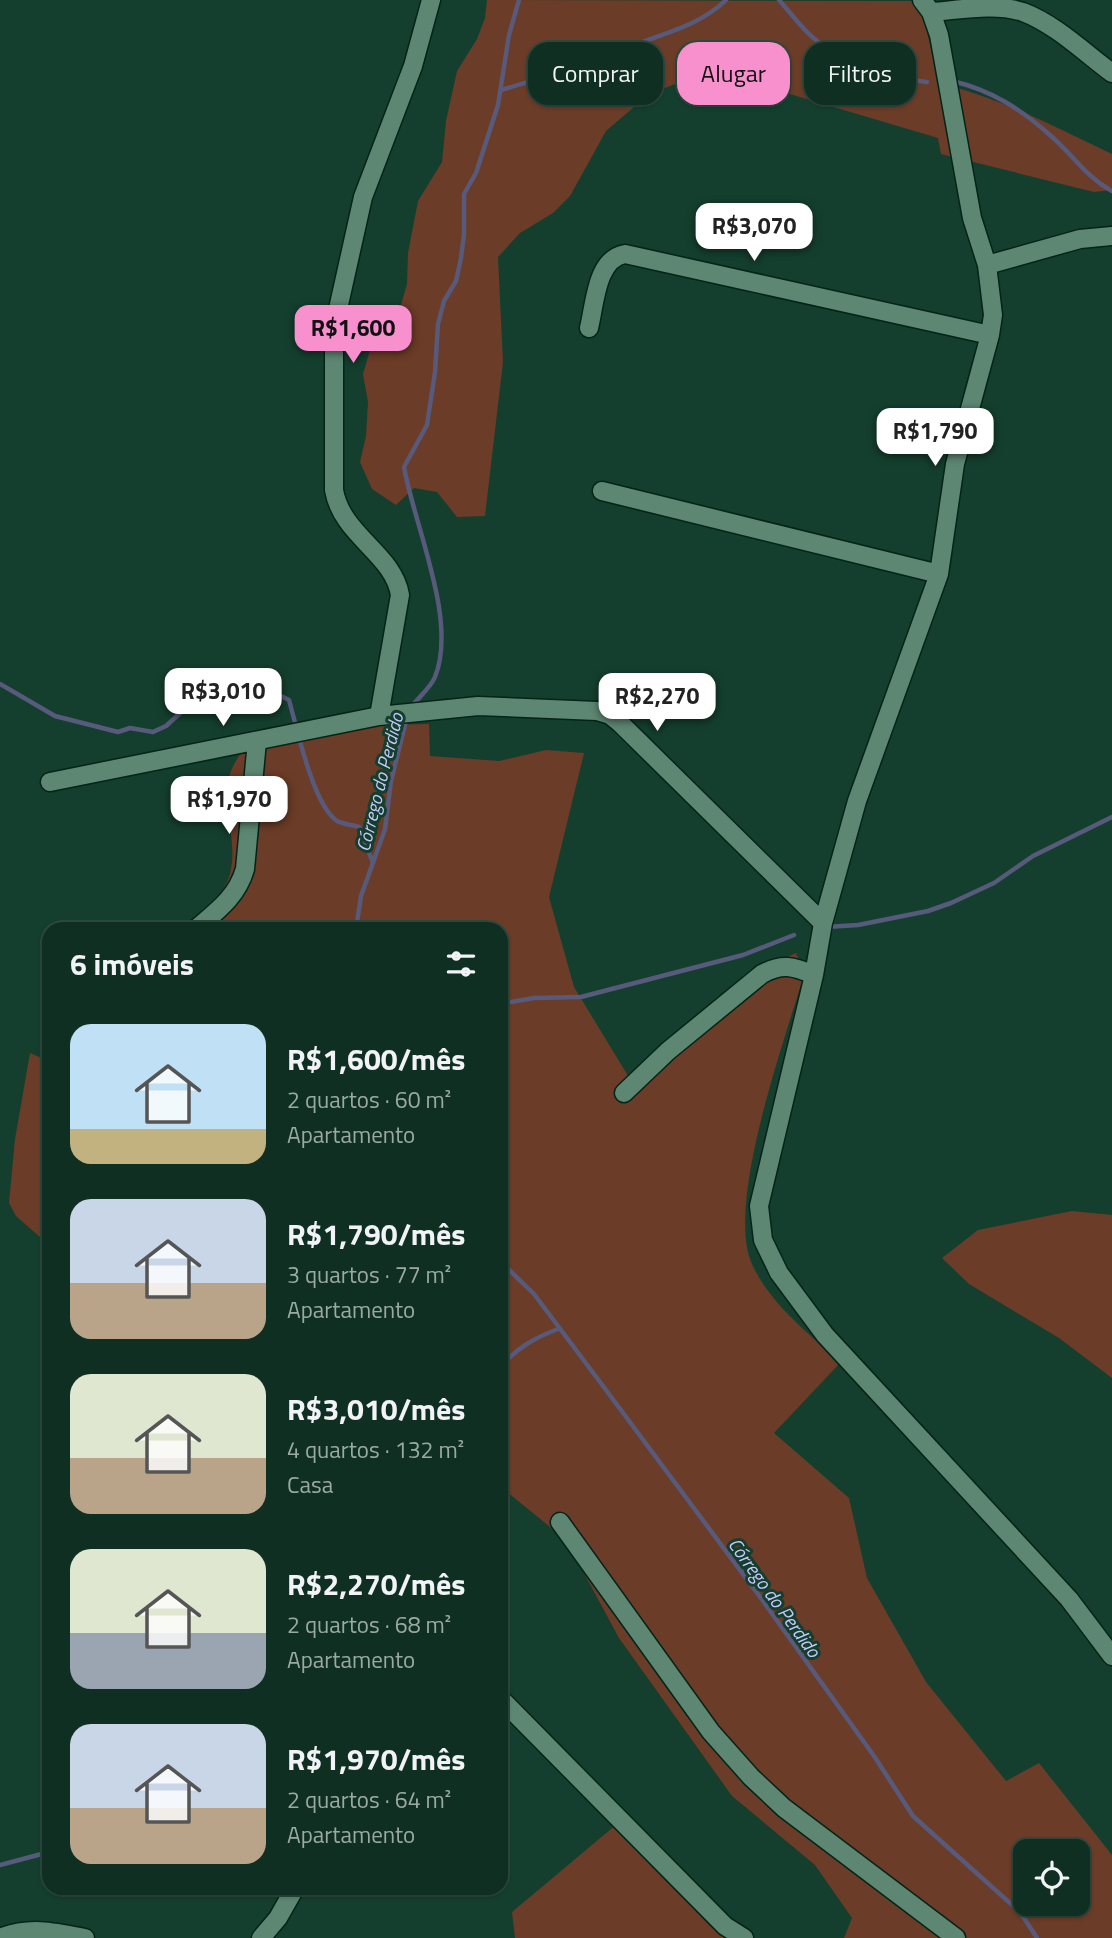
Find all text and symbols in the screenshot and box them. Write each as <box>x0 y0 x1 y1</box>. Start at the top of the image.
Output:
chip: Comprar <box>528 42 663 105</box>
chip: Alugar <box>677 42 790 105</box>
chip: Filtros <box>804 42 916 105</box>
pin: R$3,070 <box>689 204 819 263</box>
text: R$3,070 <box>712 208 796 243</box>
pin: R$1,600 <box>288 306 418 365</box>
text: R$1,600 <box>311 310 395 345</box>
pin: R$1,790 <box>870 408 1000 468</box>
text: R$1,790 <box>893 413 977 448</box>
pin: R$3,010 <box>158 668 288 728</box>
text: R$3,010 <box>181 673 265 708</box>
pin: R$2,270 <box>592 674 722 733</box>
text: R$2,270 <box>615 678 699 713</box>
water label: Córrego do Perdido <box>348 709 410 854</box>
pin: R$1,970 <box>164 776 294 836</box>
text: R$1,970 <box>187 781 271 816</box>
text: 6 imóveis <box>70 941 194 987</box>
icon: filters <box>442 945 480 983</box>
text: R$1,600/mês <box>287 1036 465 1082</box>
icon: home <box>126 1052 210 1136</box>
text: 2 quartos · 60 m² <box>287 1082 451 1117</box>
text: Apartamento <box>287 1117 415 1152</box>
text: R$1,790/mês <box>287 1211 465 1257</box>
icon: home <box>126 1227 210 1311</box>
text: 3 quartos · 77 m² <box>287 1257 451 1292</box>
text: Apartamento <box>287 1292 415 1327</box>
text: R$3,010/mês <box>287 1386 465 1432</box>
icon: home <box>126 1402 210 1486</box>
text: 4 quartos · 132 m² <box>287 1432 464 1467</box>
text: Casa <box>287 1467 333 1502</box>
water label: Córrego do Perdido <box>722 1531 829 1663</box>
text: R$2,270/mês <box>287 1561 465 1607</box>
icon: home <box>126 1577 210 1661</box>
text: 2 quartos · 68 m² <box>287 1607 451 1642</box>
text: Apartamento <box>287 1642 415 1677</box>
text: R$1,970/mês <box>287 1736 465 1782</box>
icon: home <box>126 1752 210 1836</box>
text: 2 quartos · 64 m² <box>287 1782 451 1817</box>
text: Apartamento <box>287 1817 415 1852</box>
map controls <box>1013 1839 1090 1916</box>
button: locate <box>1013 1839 1090 1916</box>

